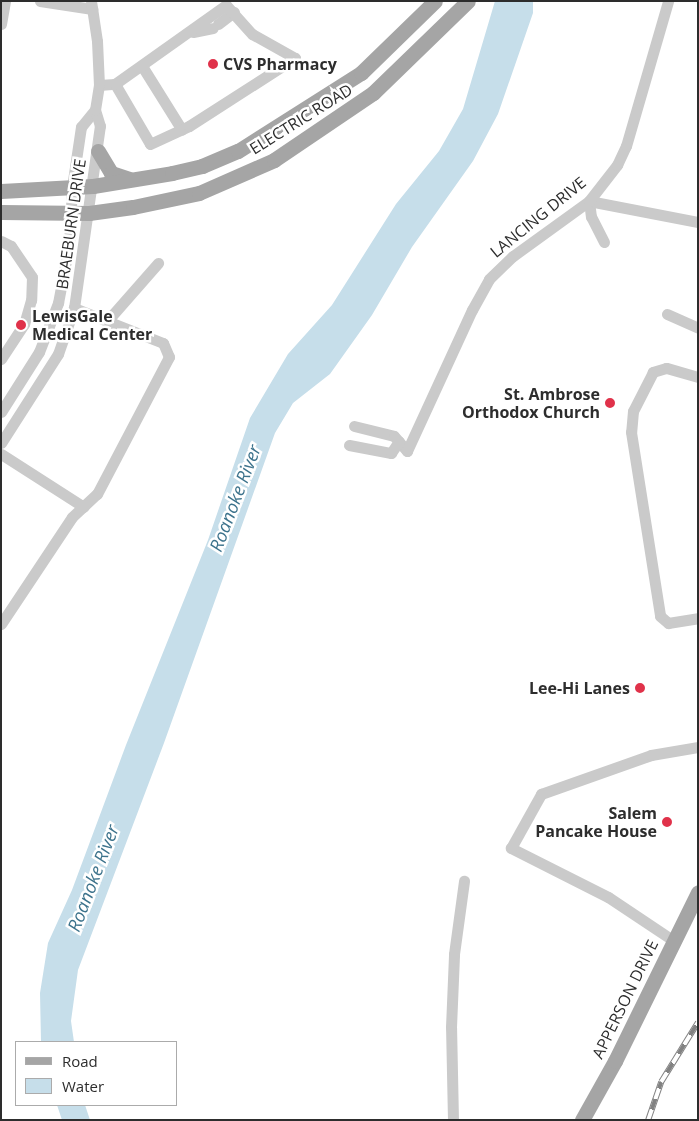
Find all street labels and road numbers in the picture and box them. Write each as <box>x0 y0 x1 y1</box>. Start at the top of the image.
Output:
street label: ELECTRIC ROAD <box>246 80 356 158</box>
street label: BRAEBURN DRIVE <box>52 157 90 291</box>
street label: LANCING DRIVE <box>486 173 590 261</box>
street label: APPERSON DRIVE <box>588 936 662 1062</box>

